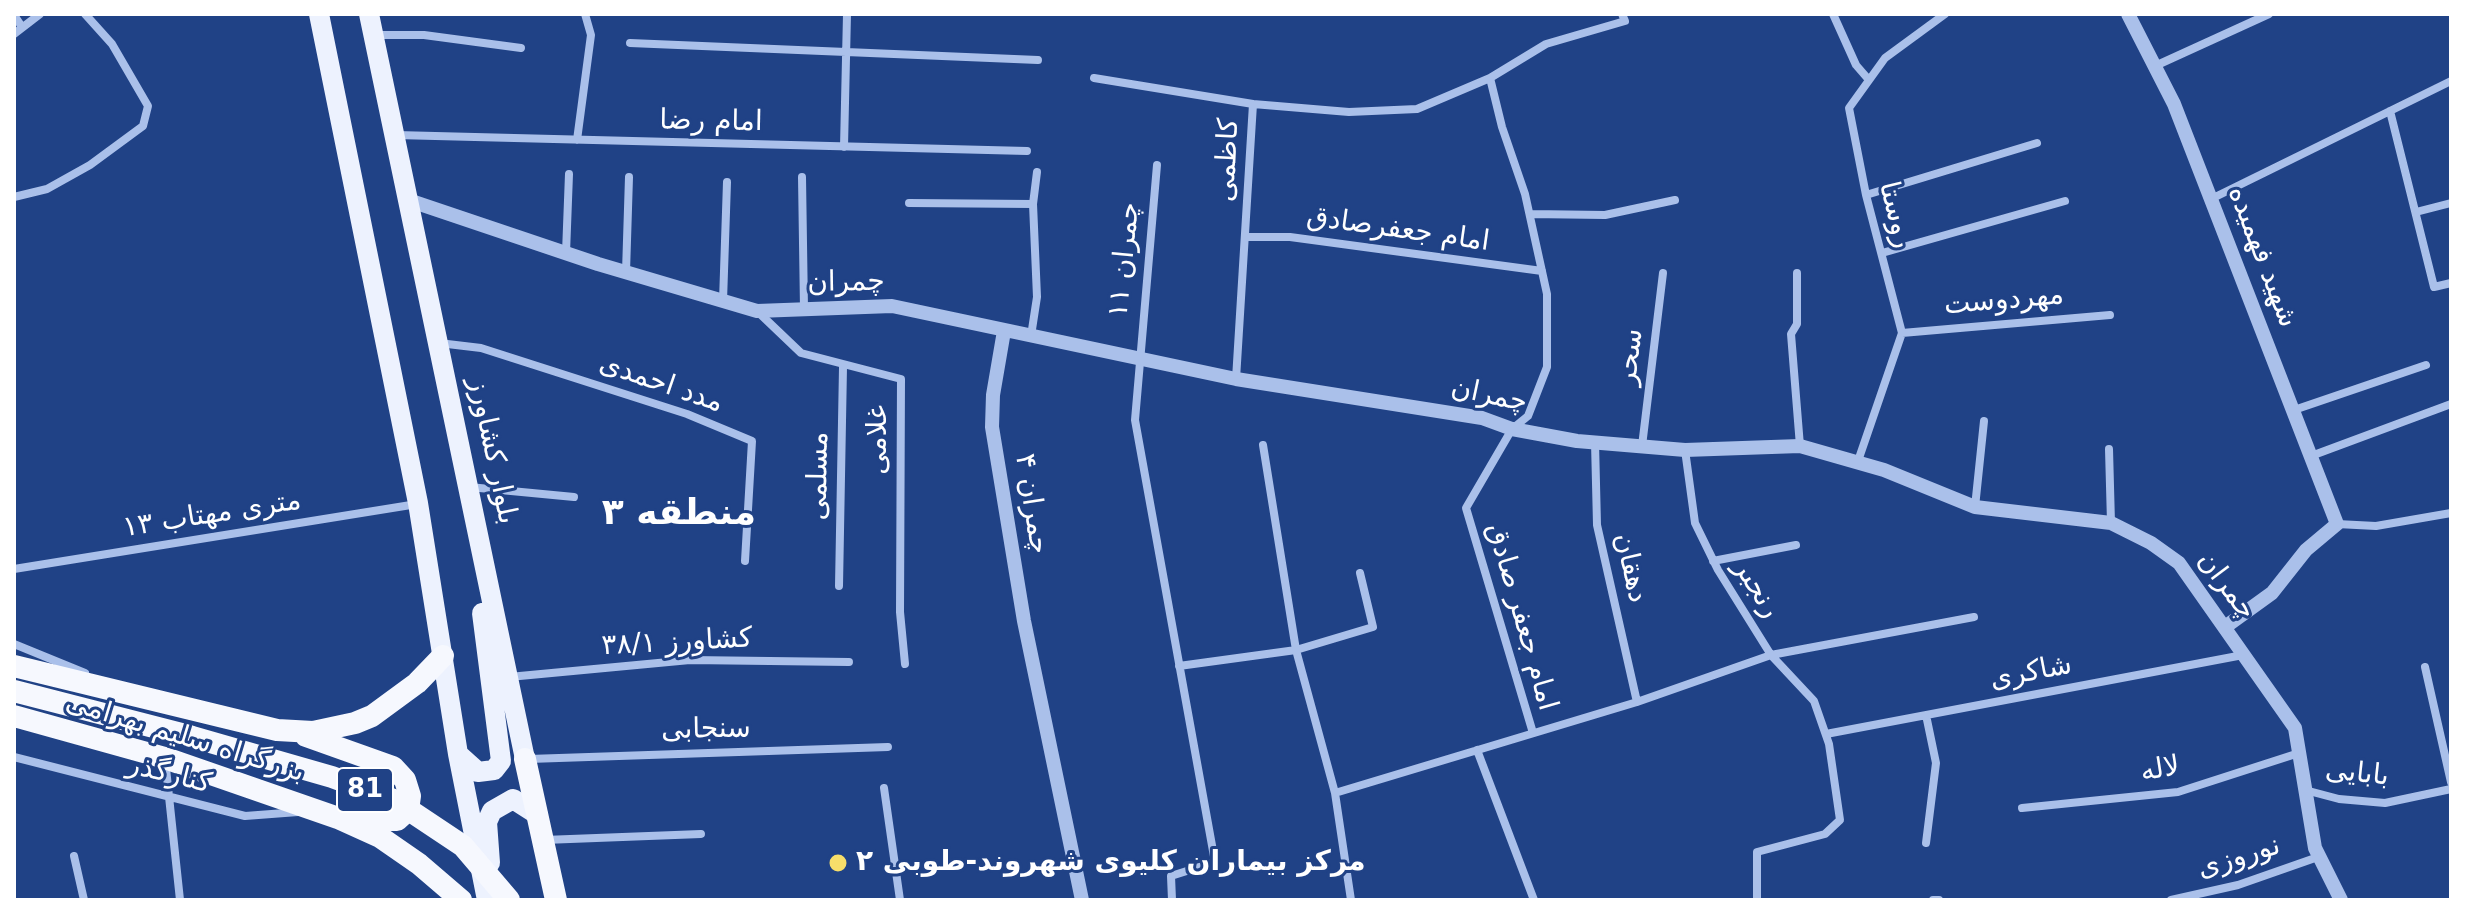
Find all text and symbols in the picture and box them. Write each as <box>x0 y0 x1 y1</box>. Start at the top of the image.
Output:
street label: امام رضا <box>659 104 763 140</box>
street label: کاظمی <box>1209 117 1247 203</box>
street label: روستا <box>1871 178 1919 252</box>
street label: شهید فهمیده <box>2220 182 2304 332</box>
street label: چمران ۱۱ <box>1102 200 1148 320</box>
street label: امام جعفرصادق <box>1304 201 1492 259</box>
street label: چمران <box>807 266 885 300</box>
street label: مهردوست <box>1943 279 2065 323</box>
street label: سحر <box>1611 327 1651 387</box>
street label: مدد احمدی <box>595 347 727 421</box>
street label: چمران <box>1448 372 1530 420</box>
street label: بلوار کشاورز <box>460 375 524 527</box>
street label: غلامی <box>862 405 896 475</box>
street label: مسلمی <box>801 431 837 521</box>
street label: چمران ۴ <box>1006 451 1056 557</box>
street label: ۱۳ متری مهتاب <box>121 484 303 546</box>
district label: منطقه ۳ <box>602 493 756 537</box>
street label: امام جعفر صادق <box>1478 519 1564 715</box>
street label: دهقان <box>1606 530 1654 606</box>
street label: چمران <box>2189 545 2263 627</box>
street label: رنجبر <box>1725 553 1787 625</box>
street label: کشاورز ۳۸/۱ <box>601 622 753 664</box>
street label: شاکری <box>1987 649 2075 697</box>
street label: بزرگراه سلیم بهرامی <box>62 686 308 790</box>
street label: سنجابی <box>661 712 751 748</box>
street label: کنارگذر <box>124 748 214 802</box>
street label: لاله <box>2138 750 2182 790</box>
street label: بابایی <box>2324 754 2390 794</box>
road number: 81 <box>337 768 393 812</box>
street label: نوروزی <box>2194 830 2284 886</box>
place label: مرکز بیماران کلیوی شهروند-طوبی ۲ <box>856 846 1366 880</box>
marker: مرکز بیماران کلیوی شهروند-طوبی ۲ <box>827 852 849 874</box>

